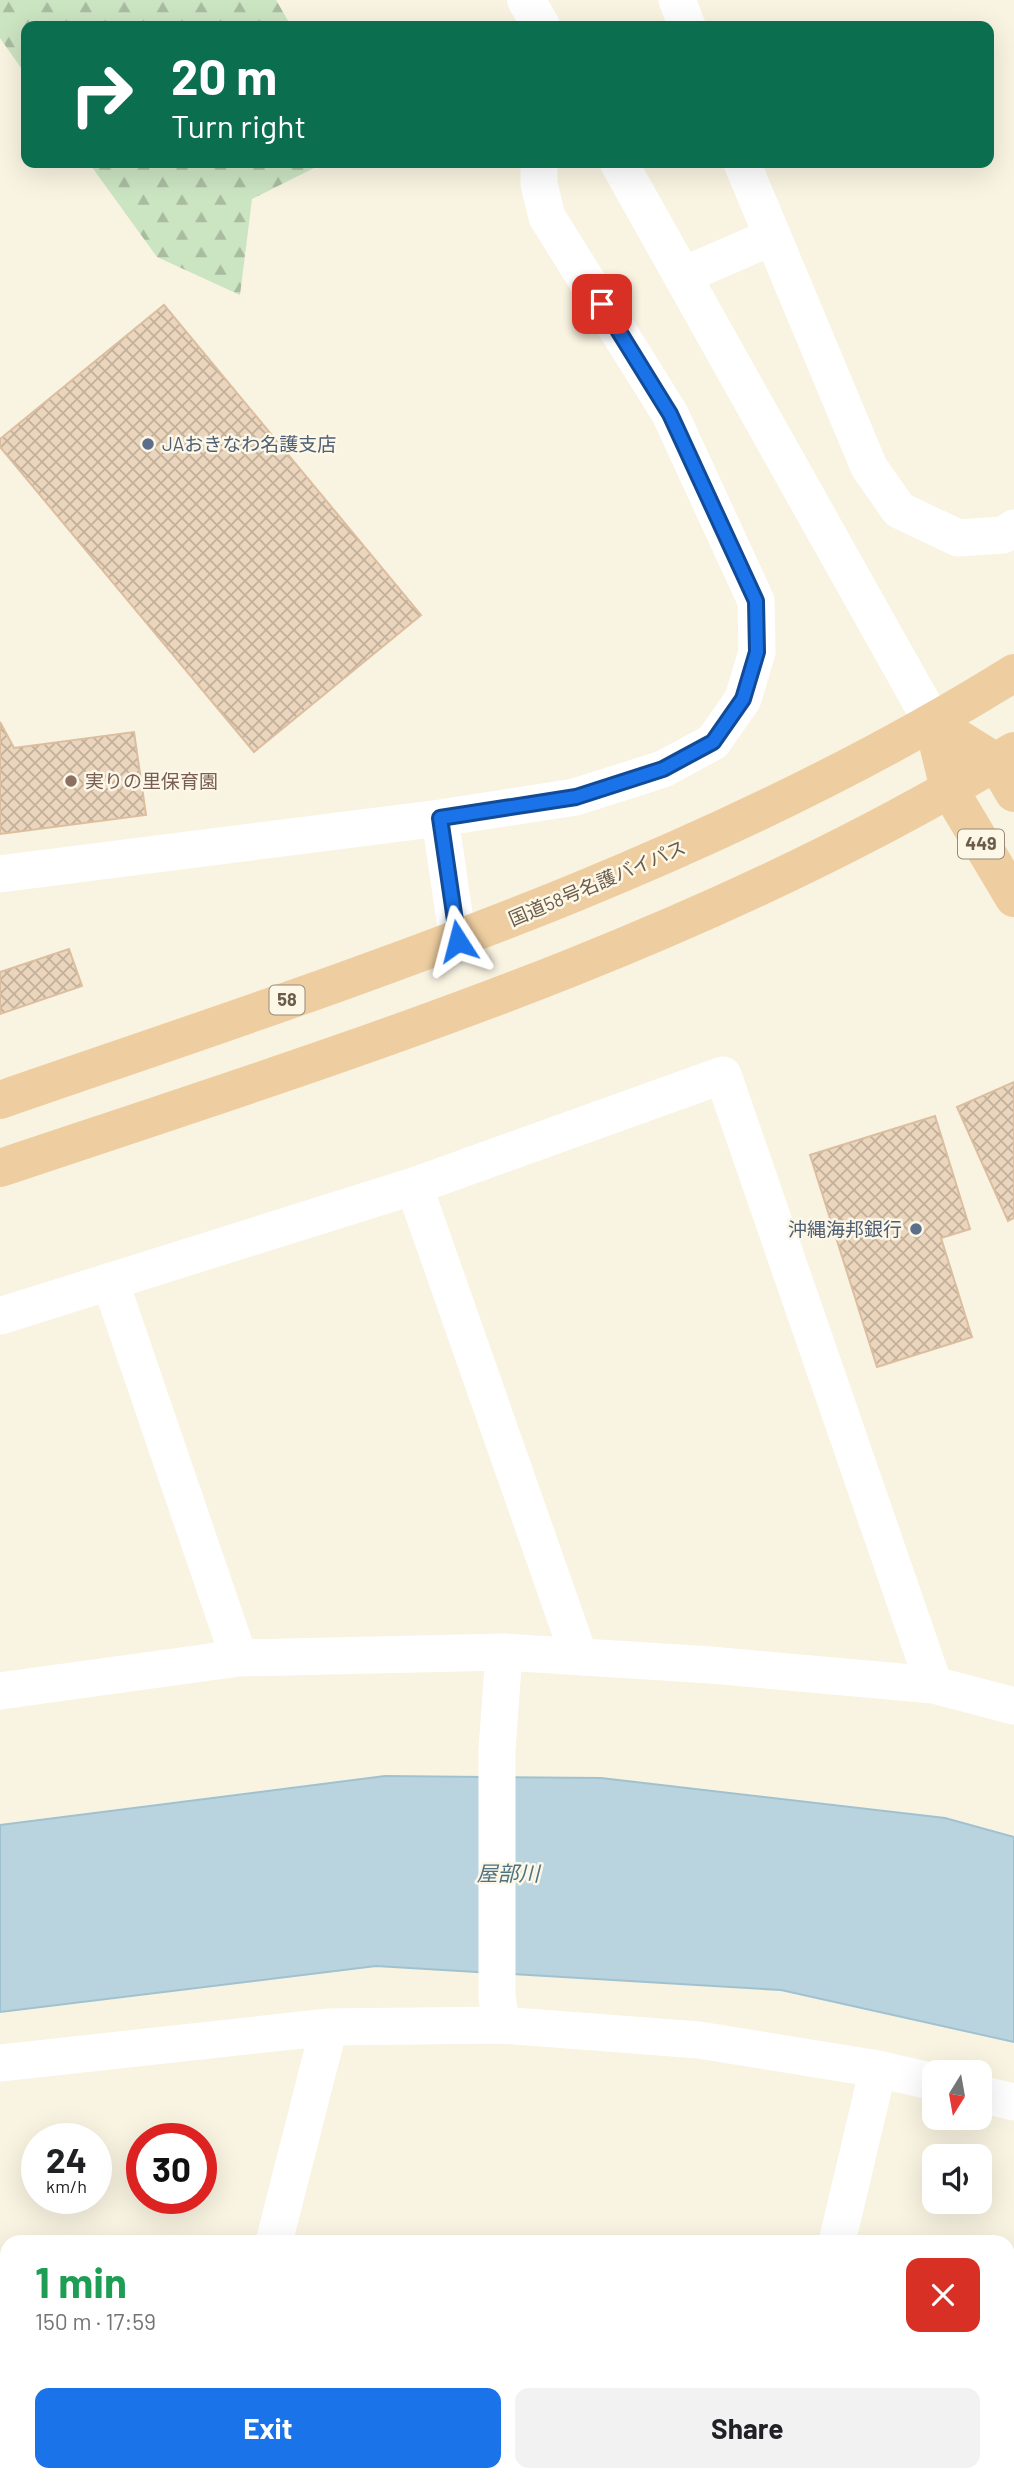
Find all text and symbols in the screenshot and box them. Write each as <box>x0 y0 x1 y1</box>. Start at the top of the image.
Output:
text: 20 m <box>171 46 277 105</box>
icon: right <box>56 49 147 140</box>
text: Turn right <box>171 106 306 144</box>
pin <box>572 274 632 334</box>
icon: arrive <box>583 285 621 323</box>
place label: JAおきなわ名護支店 <box>162 432 336 455</box>
marker: JAおきなわ名護支店 <box>140 436 156 452</box>
place label: 実りの里保育園 <box>85 769 218 792</box>
marker: 実りの里保育園 <box>63 773 79 789</box>
road number: 449 <box>958 830 1004 858</box>
street label: 国道58号名護バイパス <box>505 835 689 930</box>
position arrow <box>421 904 495 978</box>
road number: 58 <box>270 986 304 1015</box>
place label: 沖縄海邦銀行 <box>788 1217 902 1240</box>
marker: 沖縄海邦銀行 <box>908 1221 924 1237</box>
water label: 屋部川 <box>477 1860 541 1885</box>
north arrow <box>922 2060 992 2130</box>
map controls <box>922 2060 992 2214</box>
speed limit sign: 30 <box>126 2123 217 2214</box>
text: 24 <box>46 2138 87 2180</box>
button: sound <box>922 2144 992 2214</box>
text: km/h <box>46 2175 87 2197</box>
text: 1 min <box>35 2256 127 2306</box>
button: close <box>906 2258 980 2332</box>
text: 150 m · 17:59 <box>35 2307 156 2335</box>
button: Exit <box>35 2388 501 2468</box>
button: Share <box>515 2388 980 2468</box>

